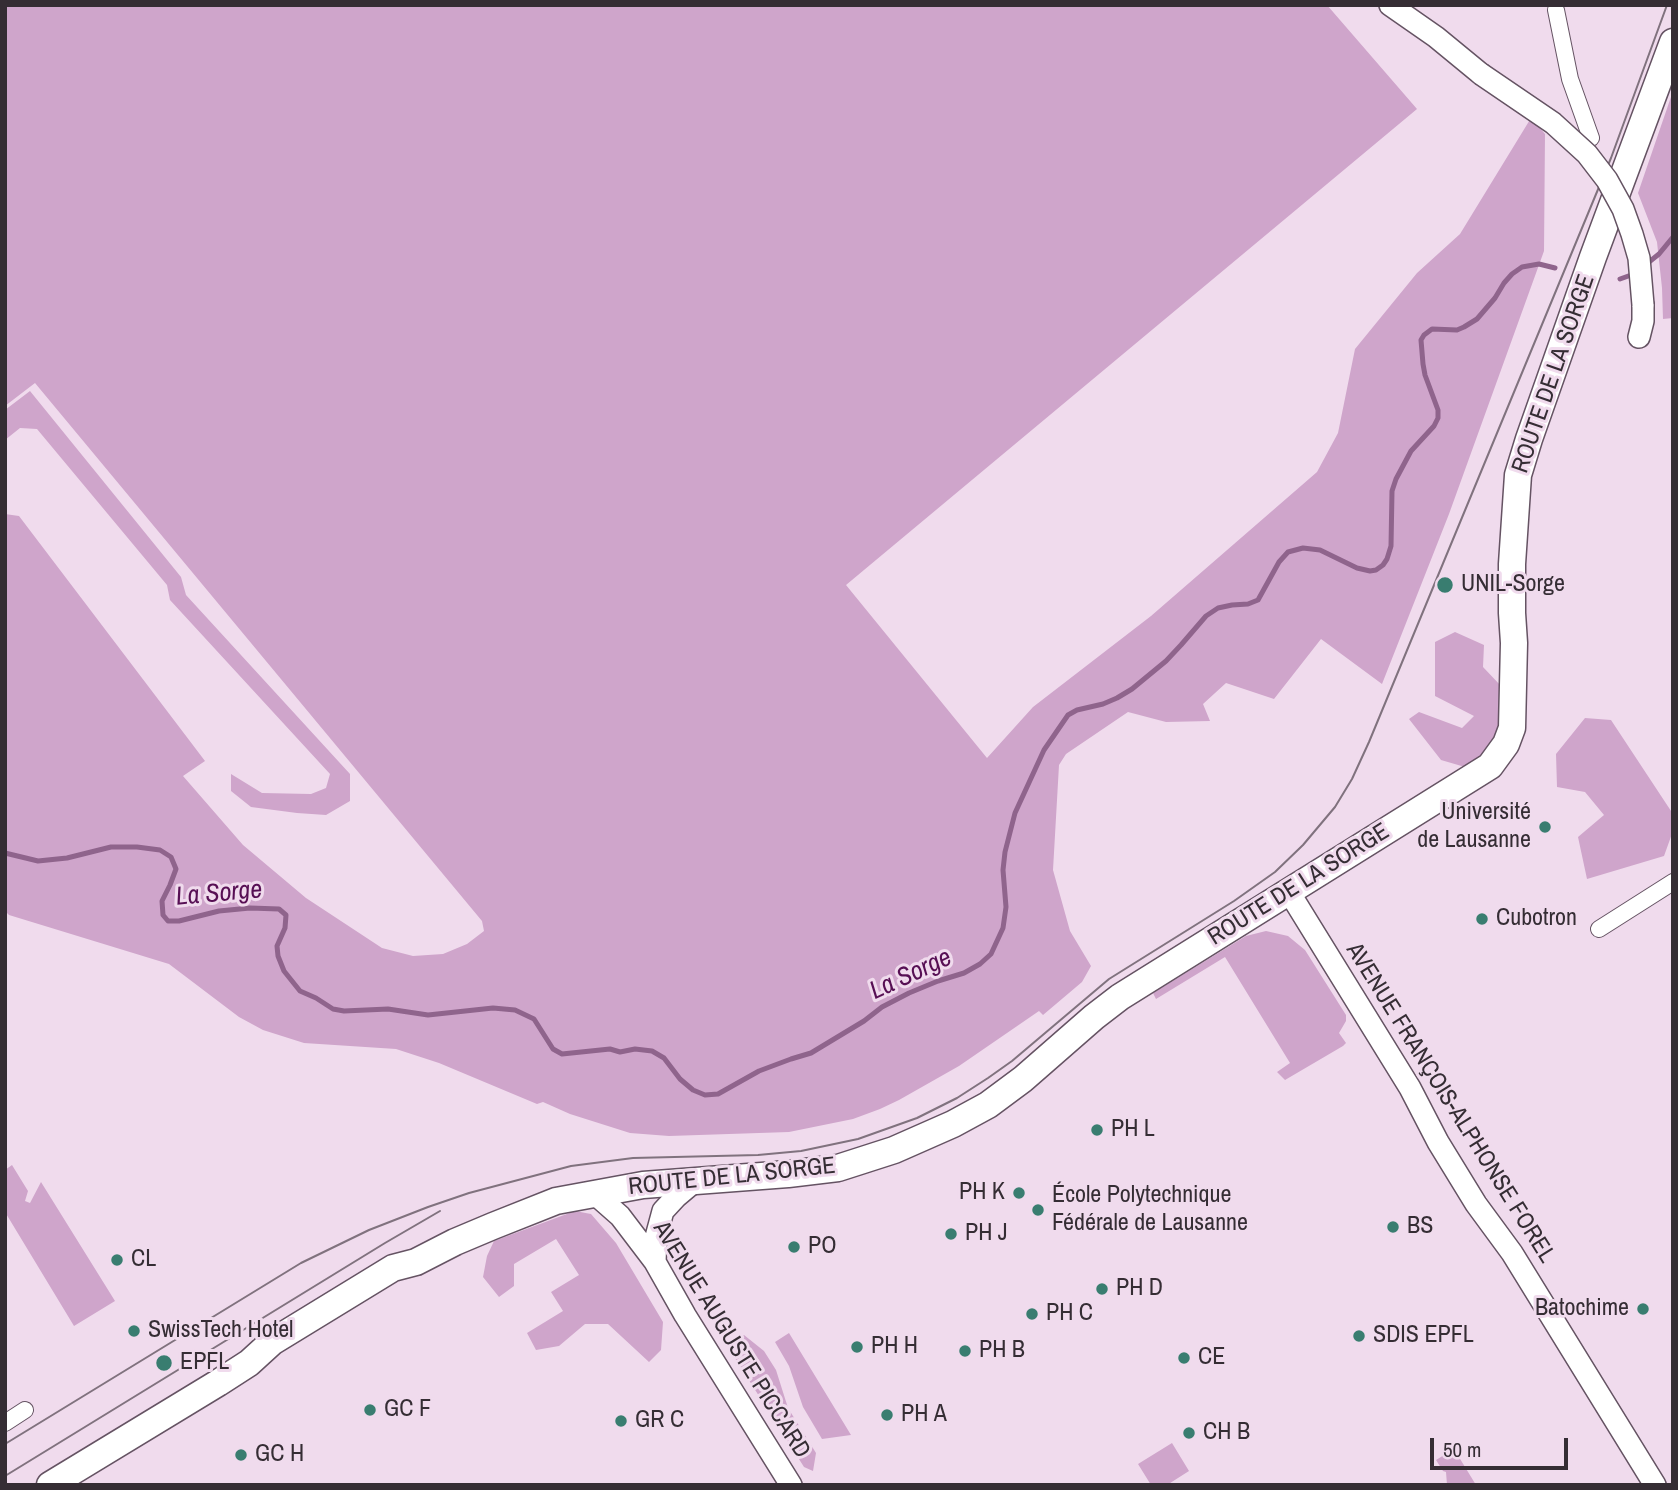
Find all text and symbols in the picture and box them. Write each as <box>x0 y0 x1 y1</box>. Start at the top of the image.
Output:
street label: ROUTE DE LA SORGE <box>1507 271 1601 477</box>
place label: UNIL-Sorge <box>1461 571 1565 599</box>
marker: UNIL-Sorge <box>1435 575 1455 595</box>
place label: Université de Lausanne <box>1417 799 1531 855</box>
street label: ROUTE DE LA SORGE <box>1203 818 1395 952</box>
marker: Université de Lausanne <box>1537 819 1553 835</box>
water label: La Sorge <box>175 875 263 913</box>
place label: Cubotron <box>1496 905 1577 933</box>
marker: Cubotron <box>1474 911 1490 927</box>
street label: AVENUE FRANÇOIS-ALPHONSE FOREL <box>1339 938 1561 1268</box>
water label: La Sorge <box>865 943 957 1007</box>
place label: PH L <box>1111 1116 1155 1144</box>
marker: PH L <box>1089 1122 1105 1138</box>
street label: ROUTE DE LA SORGE <box>627 1152 837 1202</box>
place label: PH K <box>959 1179 1005 1207</box>
place label: École Polytechnique Fédérale de Lausanne <box>1052 1182 1248 1238</box>
marker: PH K <box>1011 1185 1027 1201</box>
marker: École Polytechnique Fédérale de Lausanne <box>1030 1202 1046 1218</box>
place label: BS <box>1407 1213 1433 1241</box>
street label: AVENUE AUGUSTE PICCARD <box>646 1216 816 1464</box>
marker: BS <box>1385 1219 1401 1235</box>
place label: PH J <box>965 1220 1008 1248</box>
marker: PH J <box>943 1226 959 1242</box>
place label: PO <box>808 1233 836 1261</box>
marker: PO <box>786 1239 802 1255</box>
place label: CL <box>131 1246 156 1274</box>
marker: CL <box>109 1252 125 1268</box>
place label: PH D <box>1116 1275 1163 1303</box>
marker: PH D <box>1094 1281 1110 1297</box>
place label: Batochime <box>1535 1295 1629 1323</box>
place label: PH C <box>1046 1300 1093 1328</box>
marker: Batochime <box>1635 1301 1651 1317</box>
marker: PH C <box>1024 1306 1040 1322</box>
place label: SwissTech Hotel <box>148 1317 293 1345</box>
place label: SDIS EPFL <box>1373 1322 1474 1350</box>
marker: SwissTech Hotel <box>126 1323 142 1339</box>
marker: SDIS EPFL <box>1351 1328 1367 1344</box>
place label: PH H <box>871 1333 918 1361</box>
place label: PH B <box>979 1337 1025 1365</box>
marker: PH H <box>849 1339 865 1355</box>
marker: PH B <box>957 1343 973 1359</box>
place label: CE <box>1198 1344 1225 1372</box>
place label: EPFL <box>180 1349 229 1377</box>
marker: CE <box>1176 1350 1192 1366</box>
marker: EPFL <box>154 1353 174 1373</box>
place label: GC F <box>384 1396 431 1424</box>
place label: PH A <box>901 1401 947 1429</box>
marker: GC F <box>362 1402 378 1418</box>
place label: GR C <box>635 1407 684 1435</box>
marker: PH A <box>879 1407 895 1423</box>
marker: GR C <box>613 1413 629 1429</box>
place label: CH B <box>1203 1419 1250 1447</box>
scale bar <box>1433 1424 1571 1468</box>
marker: CH B <box>1181 1425 1197 1441</box>
text: 50 m <box>1443 1435 1481 1464</box>
place label: GC H <box>255 1441 304 1469</box>
marker: GC H <box>233 1447 249 1463</box>

